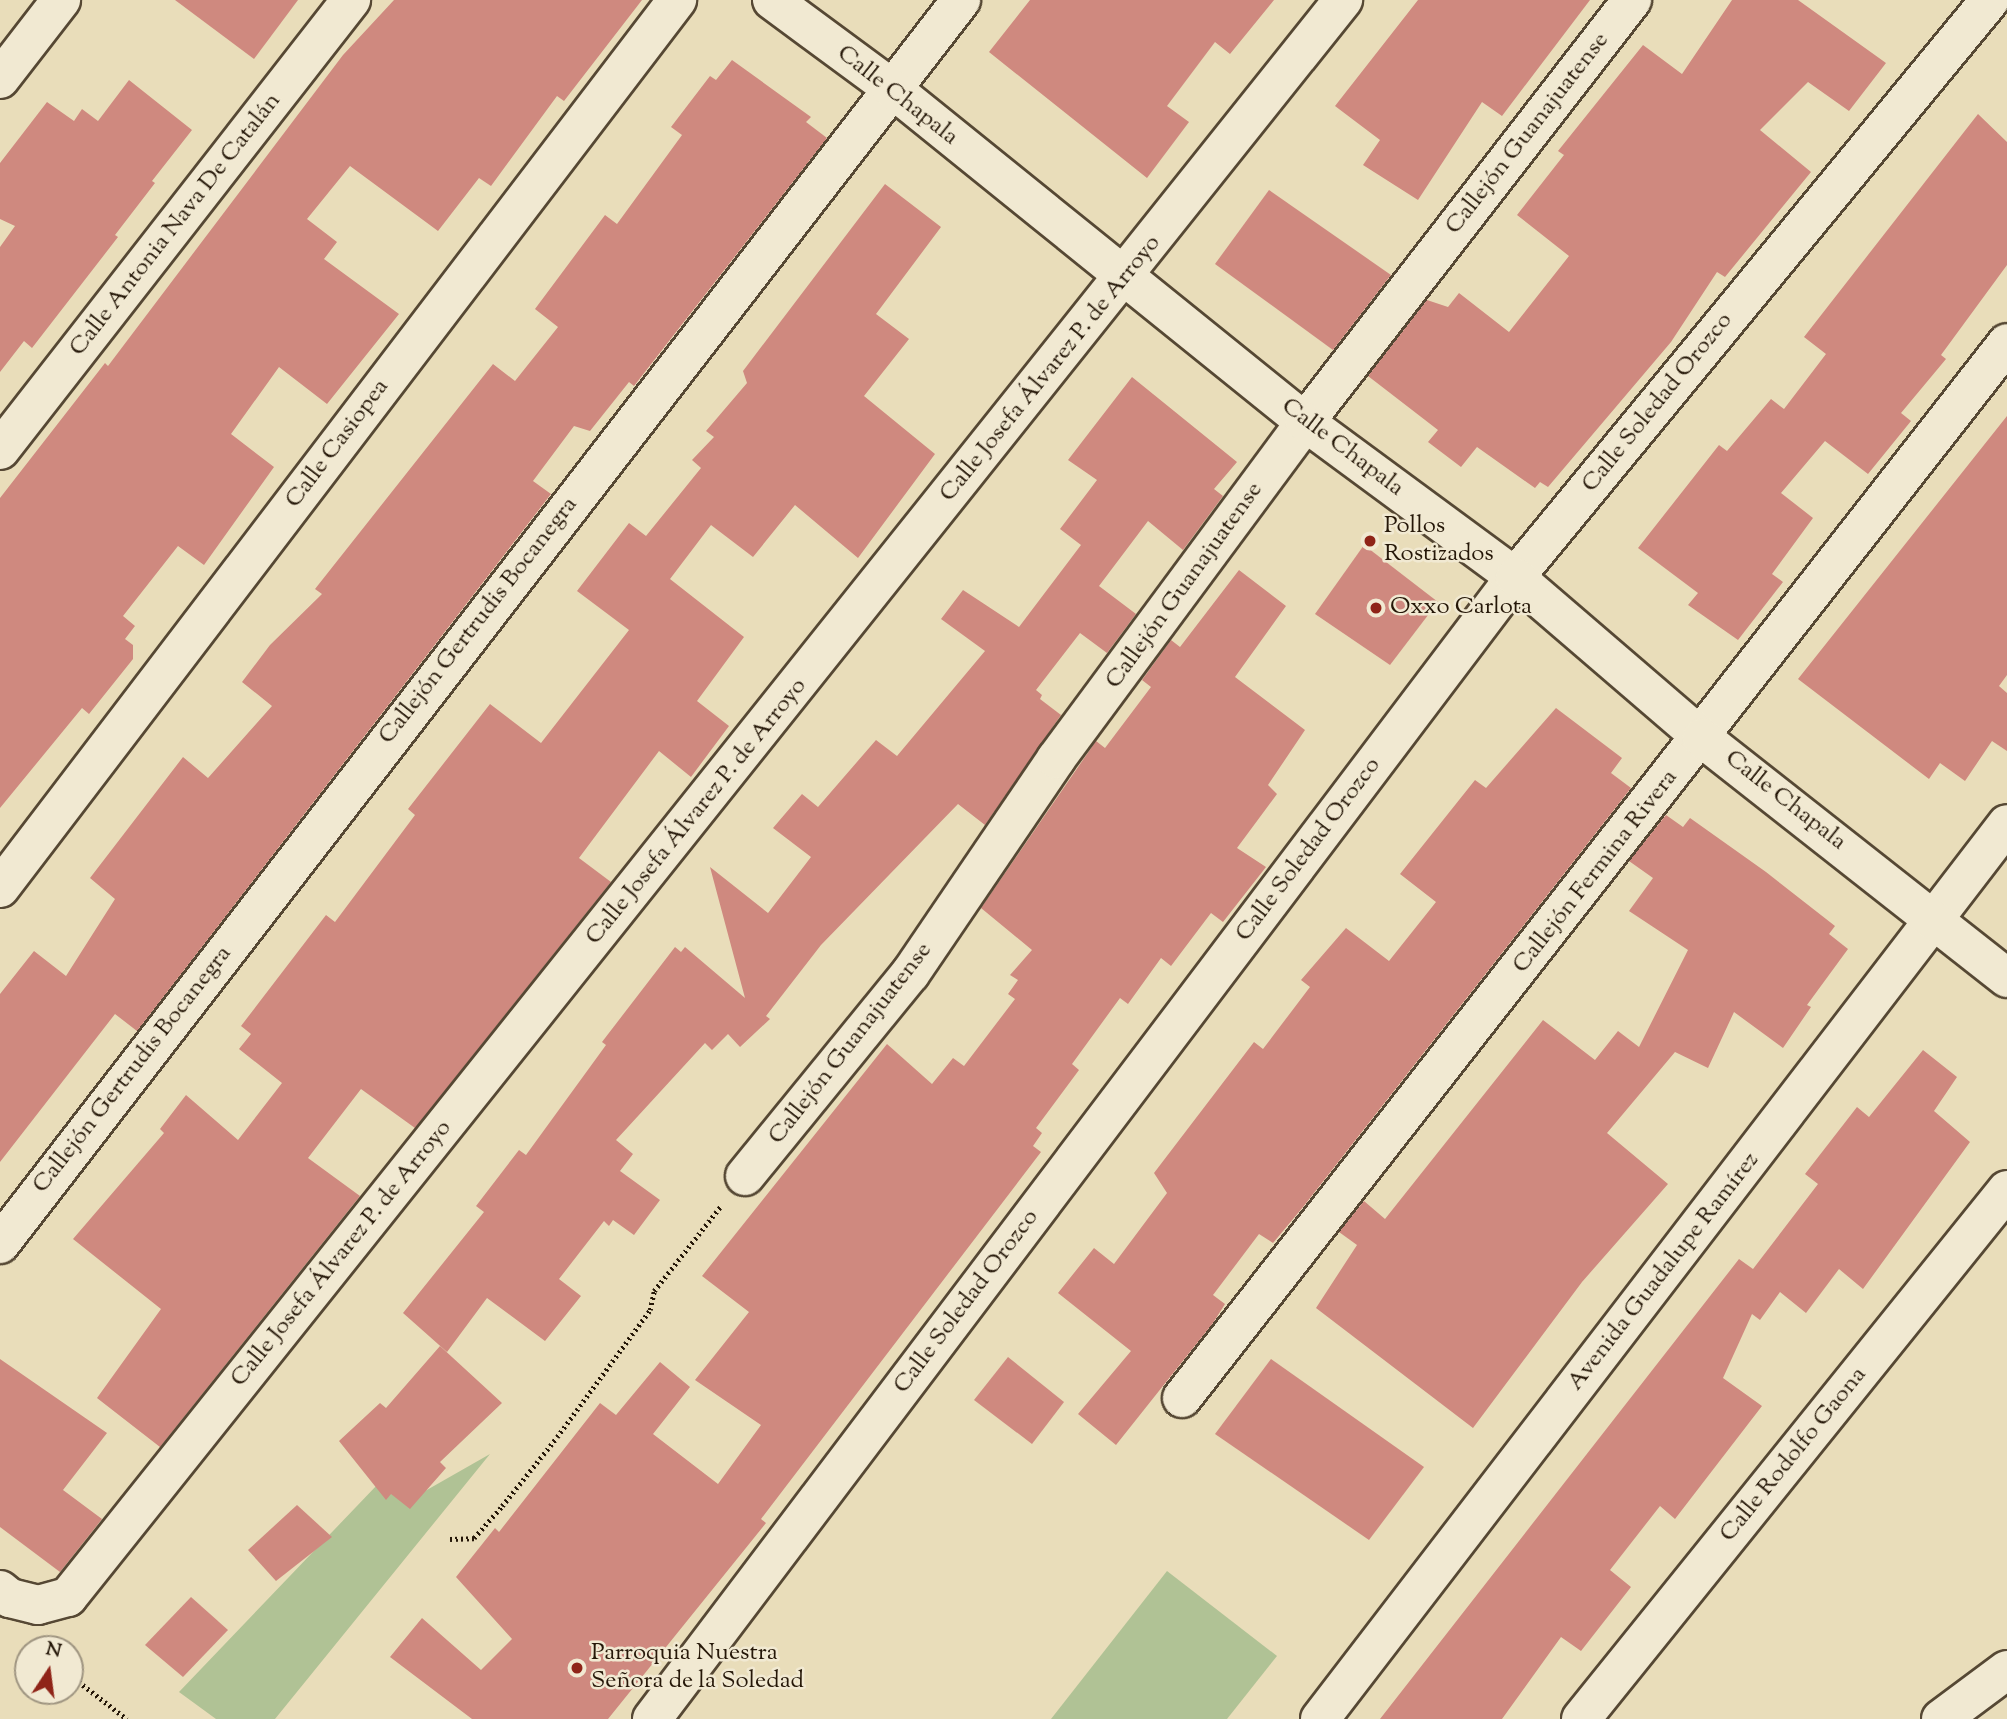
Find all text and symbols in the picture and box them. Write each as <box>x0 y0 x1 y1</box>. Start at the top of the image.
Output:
street label: Callejón Guanajuatense <box>1440 27 1616 241</box>
street label: Calle Chapala <box>831 40 963 152</box>
street label: Calle Antonia Nava De Catalán <box>64 88 288 362</box>
street label: Calle Josefa Álvarez P. de Arroyo <box>934 230 1168 508</box>
street label: Calle Soledad Orozco <box>1577 307 1739 499</box>
street label: Calle Casiopea <box>280 374 396 514</box>
street label: Calle Chapala <box>1275 393 1409 503</box>
street label: Callejón Guanajuatense <box>1100 477 1270 695</box>
street label: Callejón Gertrudis Bocanegra <box>373 492 585 750</box>
place label: Pollos Rostizados <box>1384 513 1494 569</box>
marker: Pollos Rostizados <box>1362 533 1378 549</box>
place label: Oxxo Carlota <box>1390 594 1532 622</box>
marker: Oxxo Carlota <box>1368 600 1384 616</box>
street label: Calle Josefa Álvarez P. de Arroyo <box>580 673 814 951</box>
street label: Calle Chapala <box>1719 745 1851 857</box>
street label: Calle Soledad Orozco <box>1230 752 1388 948</box>
street label: Callejón Fermina Rivera <box>1508 764 1684 980</box>
street label: Callejón Guanajuatense <box>763 937 939 1151</box>
street label: Callejón Gertrudis Bocanegra <box>27 941 239 1199</box>
street label: Calle Josefa Álvarez P. de Arroyo <box>225 1115 459 1393</box>
street label: Avenida Guadalupe Ramírez <box>1562 1147 1766 1397</box>
street label: Calle Soledad Orozco <box>888 1204 1046 1400</box>
street label: Calle Rodolfo Gaona <box>1715 1362 1873 1548</box>
north arrow <box>14 1635 84 1705</box>
text: N <box>43 1636 64 1666</box>
place label: Parroquia Nuestra Señora de la Soledad <box>591 1640 804 1696</box>
marker: Parroquia Nuestra Señora de la Soledad <box>569 1660 585 1676</box>

